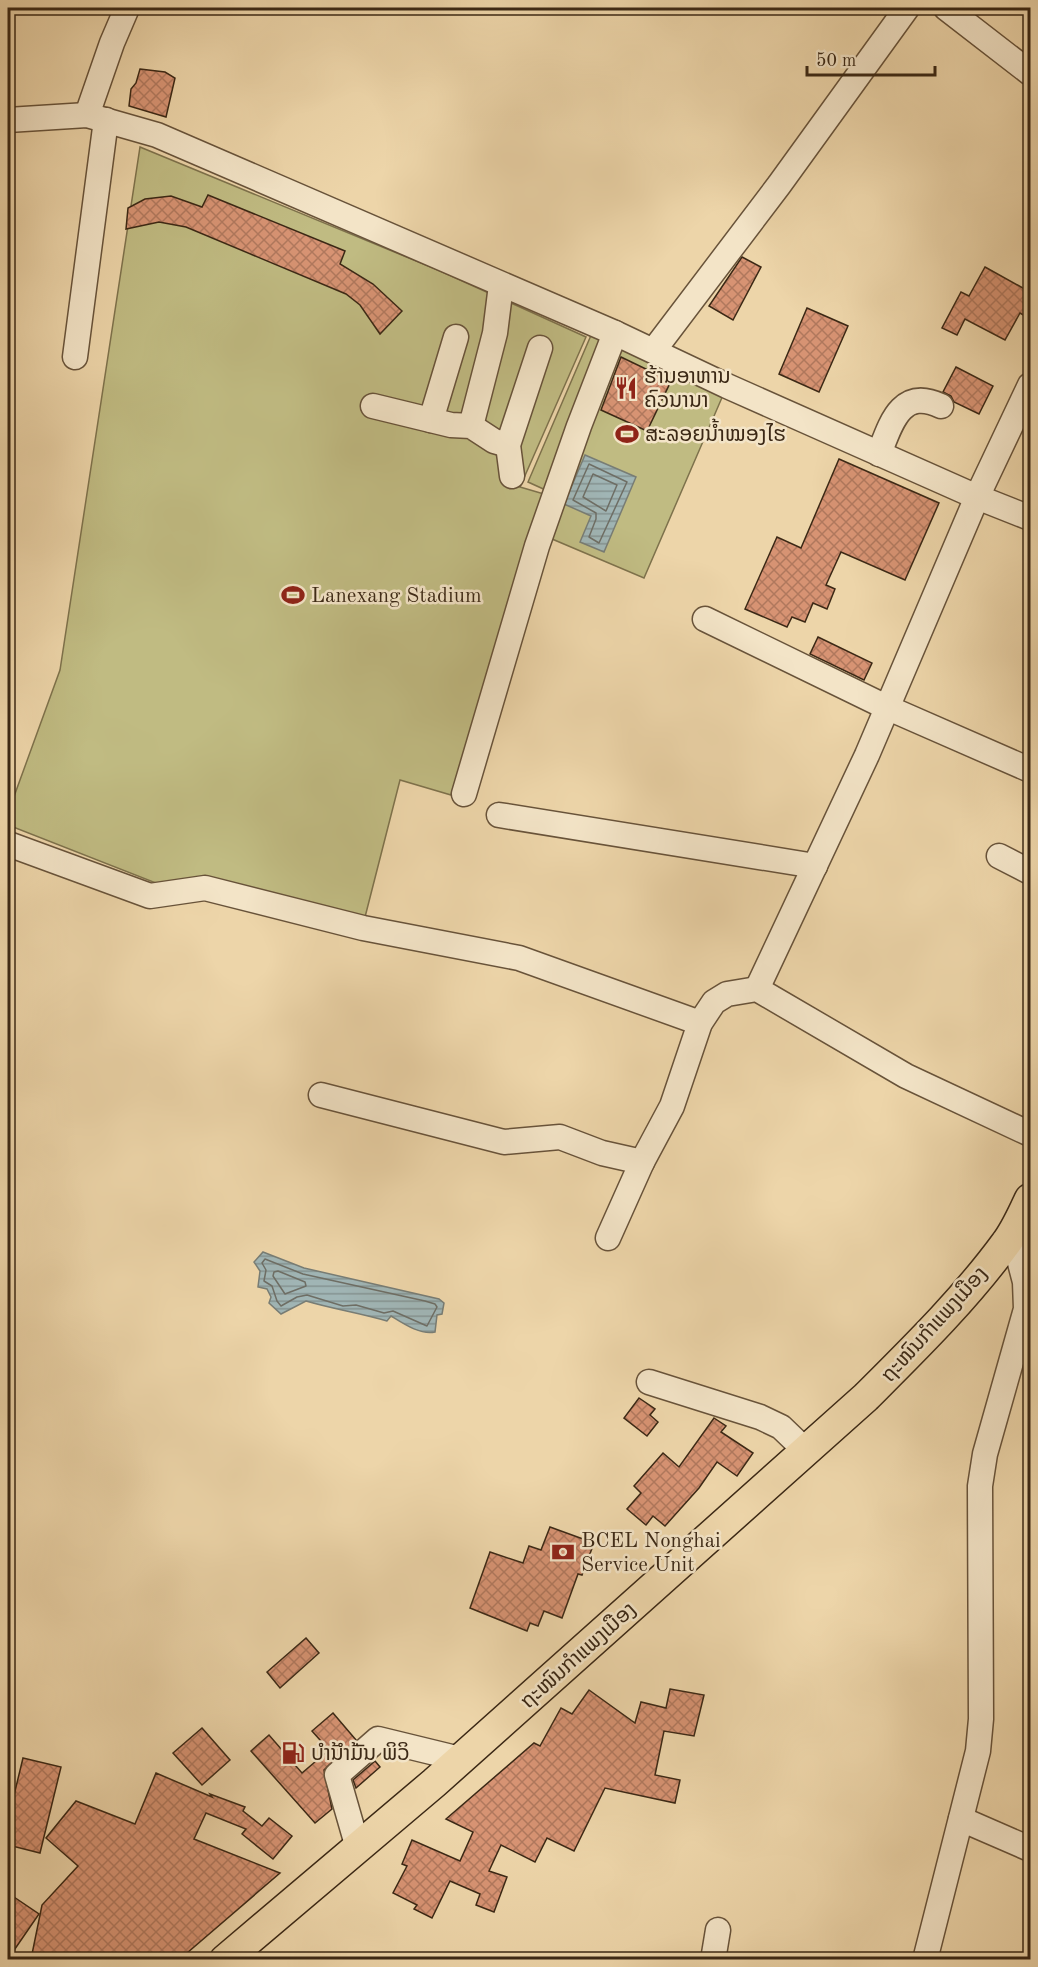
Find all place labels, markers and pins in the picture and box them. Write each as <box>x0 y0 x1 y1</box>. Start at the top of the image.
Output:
place label: ຮ້ານອາຫານ ຄົວນານາ <box>644 365 731 412</box>
restaurant icon: ຮ້ານອາຫານ ຄົວນານາ <box>613 375 639 401</box>
place label: ສະລອຍນ້ຳໝອງໄຮ <box>645 418 786 446</box>
sports icon: ສະລອຍນ້ຳໝອງໄຮ <box>614 421 640 447</box>
sports icon: Lanexang Stadium <box>280 582 306 608</box>
place label: Lanexang Stadium <box>311 586 482 607</box>
place label: BCEL Nonghai Service Unit <box>581 1531 721 1576</box>
bank icon: BCEL Nonghai Service Unit <box>550 1539 576 1565</box>
fuel station icon: ບຳ້ນຳ້ມັນ ພິວິ <box>280 1740 306 1766</box>
place label: ບຳ້ນຳ້ມັນ ພິວິ <box>311 1741 410 1765</box>

